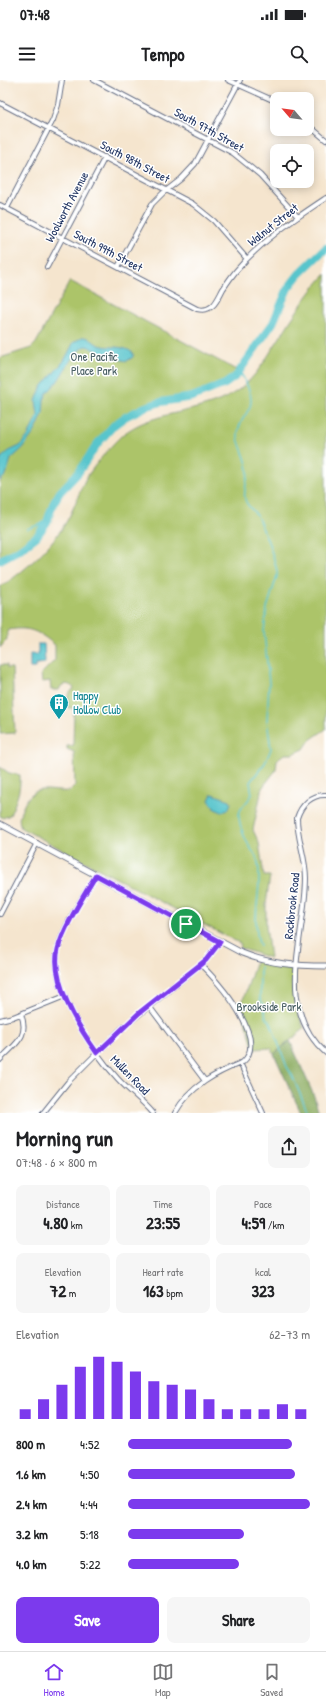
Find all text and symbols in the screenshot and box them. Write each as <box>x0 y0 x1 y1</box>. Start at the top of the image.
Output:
text: 07:48 <box>20 4 50 25</box>
text: Tempo <box>142 42 184 67</box>
icon: menu <box>16 43 38 65</box>
icon: search <box>288 43 310 65</box>
north arrow <box>270 92 314 136</box>
map controls <box>270 92 314 188</box>
street label: South 97th Street <box>171 103 248 156</box>
street label: South 98th Street <box>97 136 174 187</box>
button: locate <box>270 144 314 188</box>
street label: Woolworth Avenue <box>41 168 92 245</box>
street label: Walnut Street <box>244 199 302 250</box>
street label: South 99th Street <box>71 225 146 276</box>
park label: One Pacific Place Park <box>71 348 118 379</box>
place label: Happy Hollow Club <box>73 687 121 718</box>
building icon: Happy Hollow Club <box>48 692 70 720</box>
street label: Rockbrook Road <box>280 872 303 940</box>
pin <box>169 907 203 941</box>
icon: arrive <box>175 913 197 935</box>
park label: Brookside Park <box>237 998 301 1015</box>
street label: Mullen Road <box>107 1051 154 1099</box>
text: Morning run <box>16 1123 113 1153</box>
button: share <box>268 1126 310 1168</box>
text: 07:48 · 6 × 800 m <box>16 1153 97 1171</box>
text: Distance <box>46 1197 80 1211</box>
text: Time <box>153 1197 173 1211</box>
text: Pace <box>254 1197 272 1211</box>
text: 4.80 <box>43 1211 68 1234</box>
text: 23:55 <box>146 1211 180 1234</box>
text: 4:59 <box>242 1211 265 1234</box>
text: km <box>68 1218 83 1232</box>
text: /km <box>265 1218 284 1232</box>
text: Elevation <box>45 1265 81 1279</box>
text: Heart rate <box>142 1265 184 1279</box>
text: kcal <box>255 1265 271 1279</box>
text: 72 <box>50 1279 66 1302</box>
text: 163 <box>143 1279 164 1302</box>
text: 323 <box>251 1279 275 1302</box>
text: m <box>66 1286 76 1300</box>
text: bpm <box>164 1286 183 1300</box>
text: Elevation <box>16 1325 59 1343</box>
text: 62–73 m <box>269 1325 310 1343</box>
text: 800 m <box>16 1435 45 1453</box>
text: 4:52 <box>80 1435 99 1453</box>
text: 1.6 km <box>16 1465 46 1483</box>
text: 4:50 <box>80 1465 99 1483</box>
text: 2.4 km <box>16 1495 47 1513</box>
text: 4:44 <box>80 1495 98 1513</box>
text: 3.2 km <box>16 1525 48 1543</box>
text: 5:18 <box>80 1525 99 1543</box>
text: 4.0 km <box>16 1555 47 1573</box>
text: 5:22 <box>80 1555 101 1573</box>
button: Save <box>16 1597 159 1643</box>
button: Share <box>167 1597 310 1643</box>
tab: Home <box>43 1661 65 1699</box>
tab: Map <box>152 1661 174 1699</box>
tab: Saved <box>260 1661 283 1699</box>

